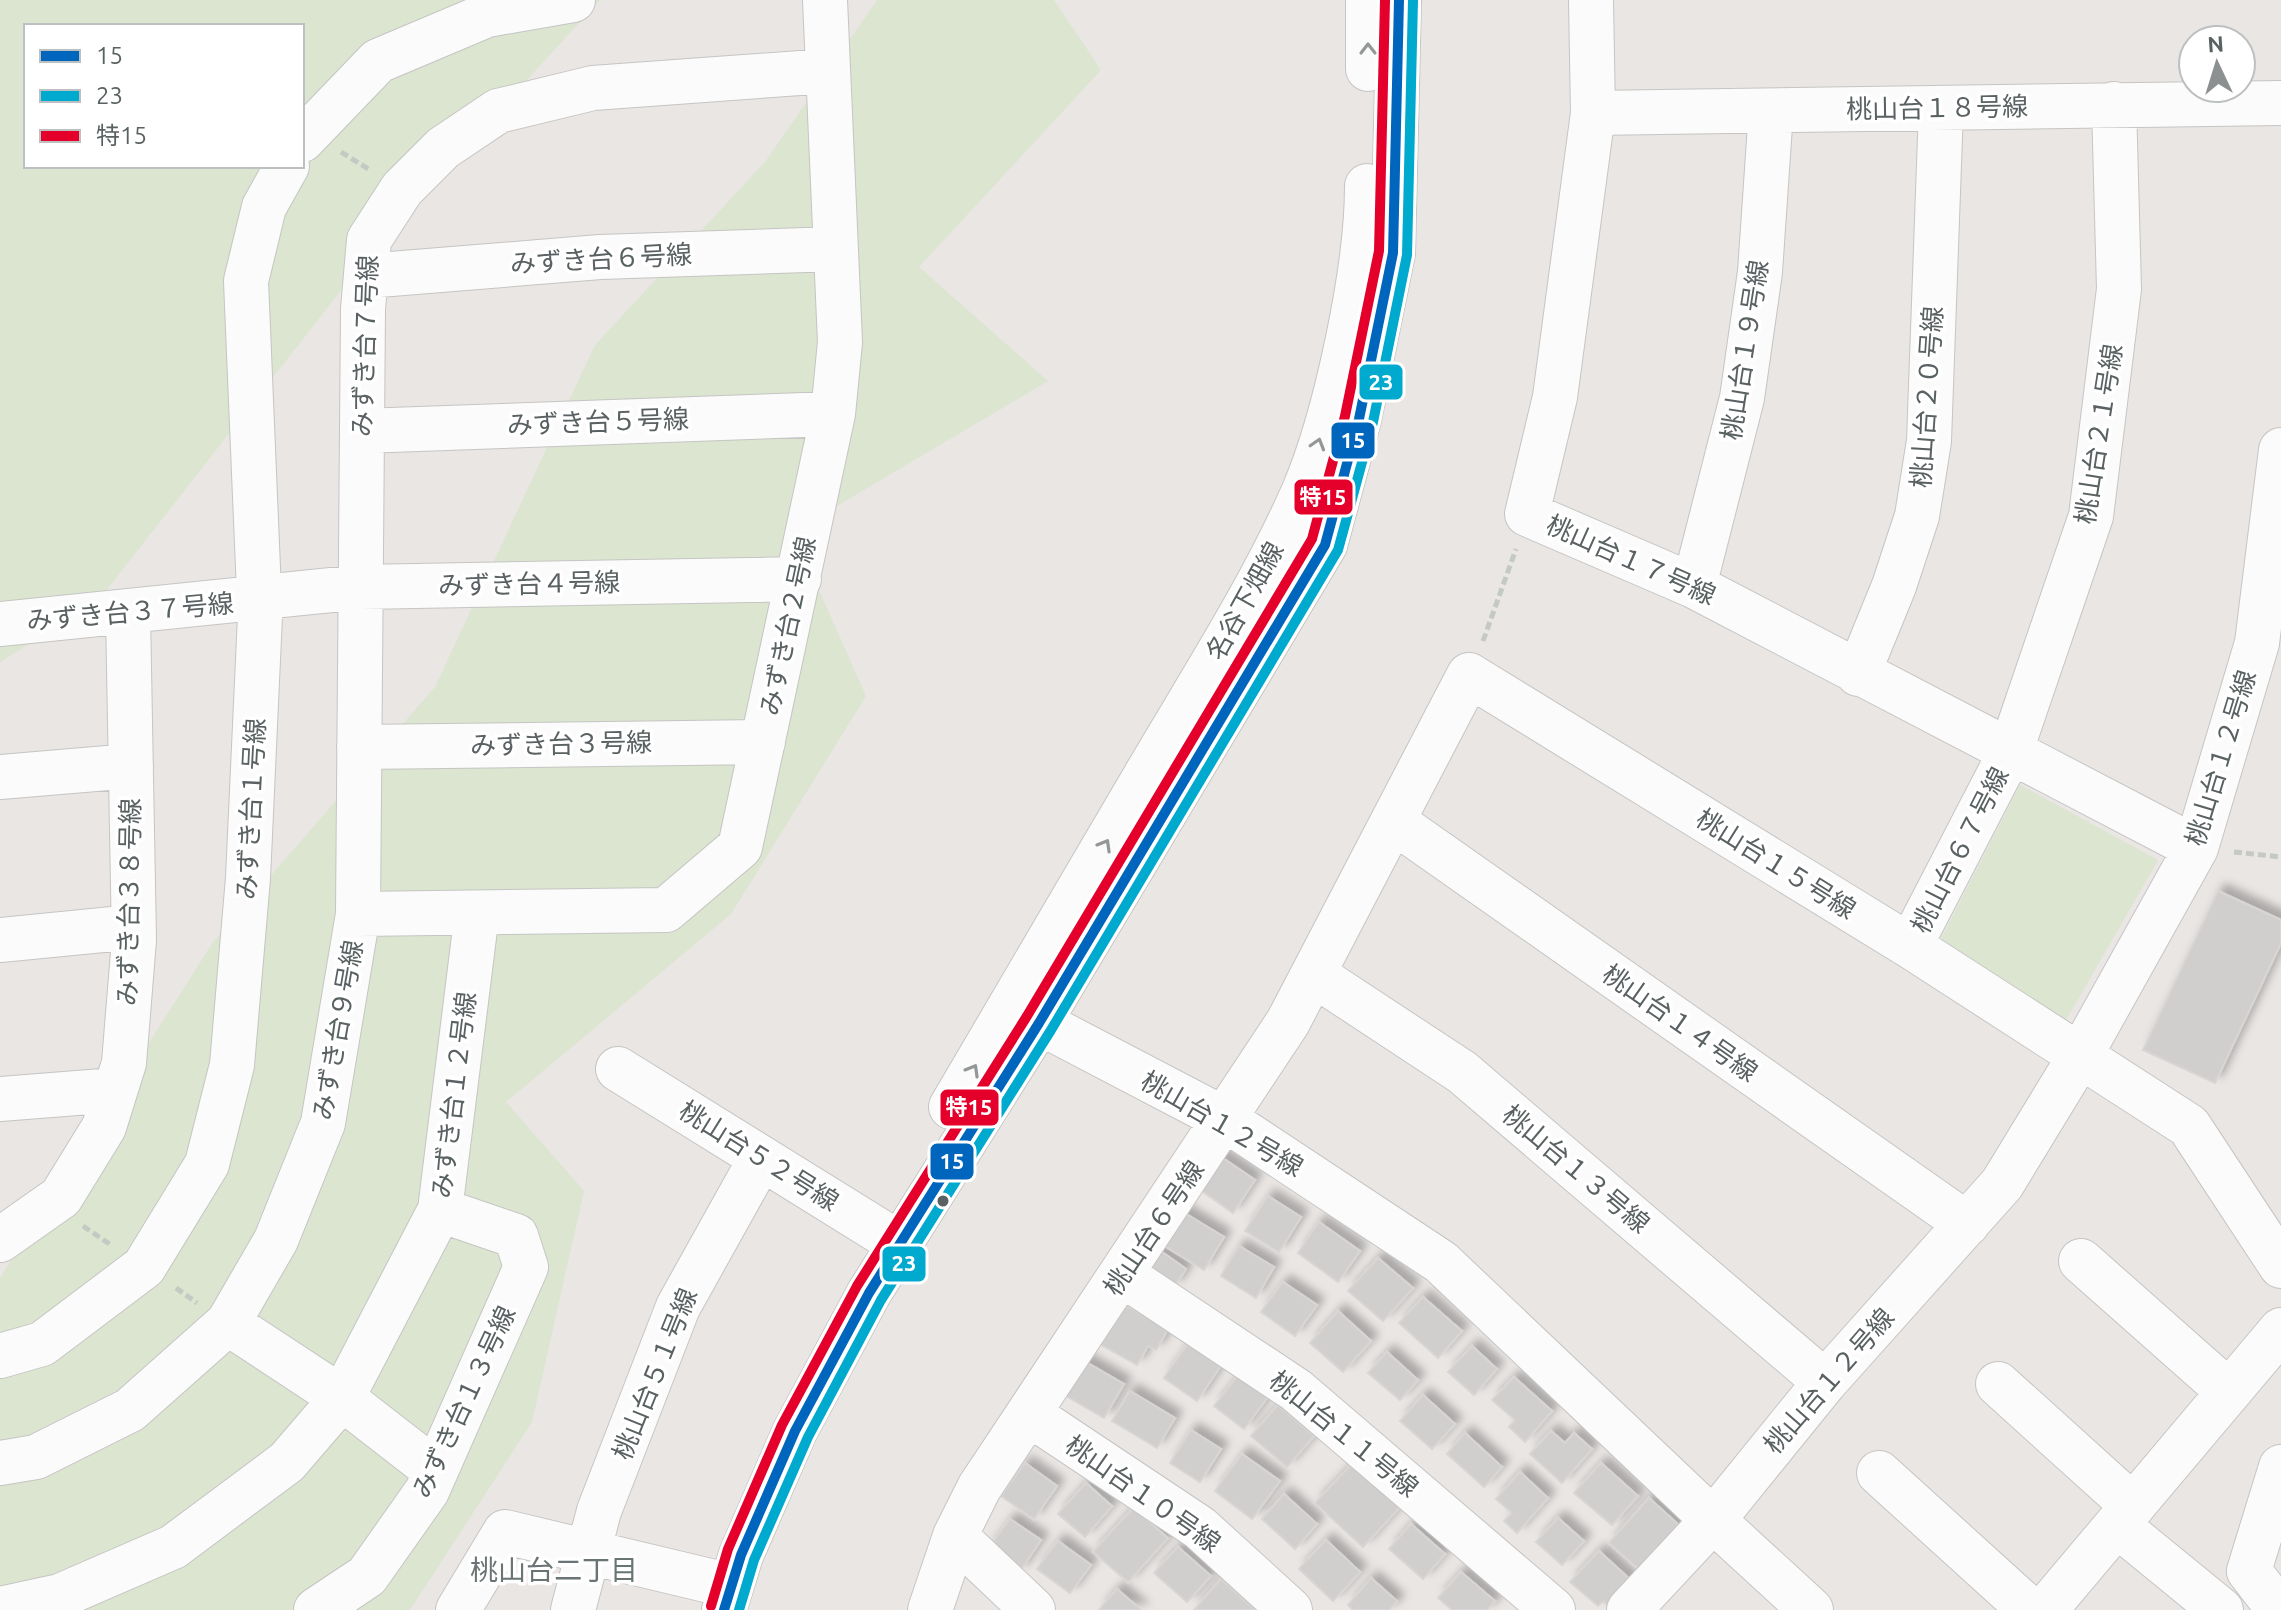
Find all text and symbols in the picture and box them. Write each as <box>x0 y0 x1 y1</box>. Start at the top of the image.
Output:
legend <box>24 24 304 168</box>
north arrow <box>2177 24 2257 104</box>
text: N <box>2207 31 2225 57</box>
text: 15 <box>96 42 123 69</box>
one-way arrow <box>1359 42 1377 55</box>
text: 23 <box>96 82 123 109</box>
street label: 桃山台１８号線 <box>1846 91 2028 124</box>
text: 特15 <box>96 122 147 149</box>
street label: みずき台６号線 <box>509 239 693 278</box>
street label: みずき台７号線 <box>347 255 382 437</box>
street label: 桃山台１９号線 <box>1716 258 1773 442</box>
street label: 桃山台２０号線 <box>1906 305 1947 489</box>
street label: 桃山台２１号線 <box>2070 342 2127 526</box>
line badge: 23 <box>1358 363 1404 401</box>
text: 23 <box>1369 369 1393 394</box>
street label: みずき台５号線 <box>507 404 689 439</box>
line badge: 15 <box>1330 421 1376 460</box>
text: 15 <box>1341 427 1365 452</box>
one-way arrow <box>1309 437 1325 451</box>
line badge: 特15 <box>1293 478 1354 516</box>
text: 特15 <box>1300 484 1346 509</box>
street label: 桃山台１７号線 <box>1542 509 1720 610</box>
street label: みずき台２号線 <box>754 534 821 718</box>
street label: 名谷下畑線 <box>1200 537 1289 665</box>
street label: みずき台４号線 <box>438 567 620 600</box>
street label: みずき台３７号線 <box>25 588 235 635</box>
street label: 桃山台１２号線 <box>2180 667 2261 849</box>
street label: みずき台１号線 <box>231 717 270 901</box>
street label: みずき台３号線 <box>470 727 652 760</box>
street label: 桃山台６７号線 <box>1905 762 2014 937</box>
street label: みずき台３８号線 <box>112 798 145 1006</box>
street label: 桃山台１５号線 <box>1691 803 1861 924</box>
one-way arrow <box>1095 839 1111 854</box>
street label: みずき台９号線 <box>307 938 368 1122</box>
street label: 桃山台１４号線 <box>1597 959 1763 1087</box>
street label: みずき台１２号線 <box>426 990 481 1200</box>
one-way arrow <box>963 1064 979 1079</box>
street label: 桃山台１２号線 <box>1136 1066 1308 1182</box>
line badge: 特15 <box>939 1088 1000 1127</box>
text: 特15 <box>946 1094 992 1119</box>
street label: 桃山台５２号線 <box>674 1095 844 1216</box>
street label: 桃山台１３号線 <box>1497 1099 1655 1238</box>
line badge: 15 <box>929 1142 975 1181</box>
text: 15 <box>940 1148 964 1173</box>
street label: 桃山台６号線 <box>1098 1155 1209 1301</box>
unlabelled marker <box>935 1193 951 1209</box>
line badge: 23 <box>881 1245 927 1283</box>
text: 23 <box>892 1250 916 1275</box>
street label: 桃山台５１号線 <box>607 1284 702 1464</box>
street label: みずき台１３号線 <box>406 1301 521 1502</box>
street label: 桃山台１２号線 <box>1758 1302 1899 1459</box>
street label: 桃山台１１号線 <box>1264 1365 1424 1502</box>
street label: 桃山台１０号線 <box>1060 1430 1226 1558</box>
district label: 桃山台二丁目 <box>470 1554 638 1585</box>

